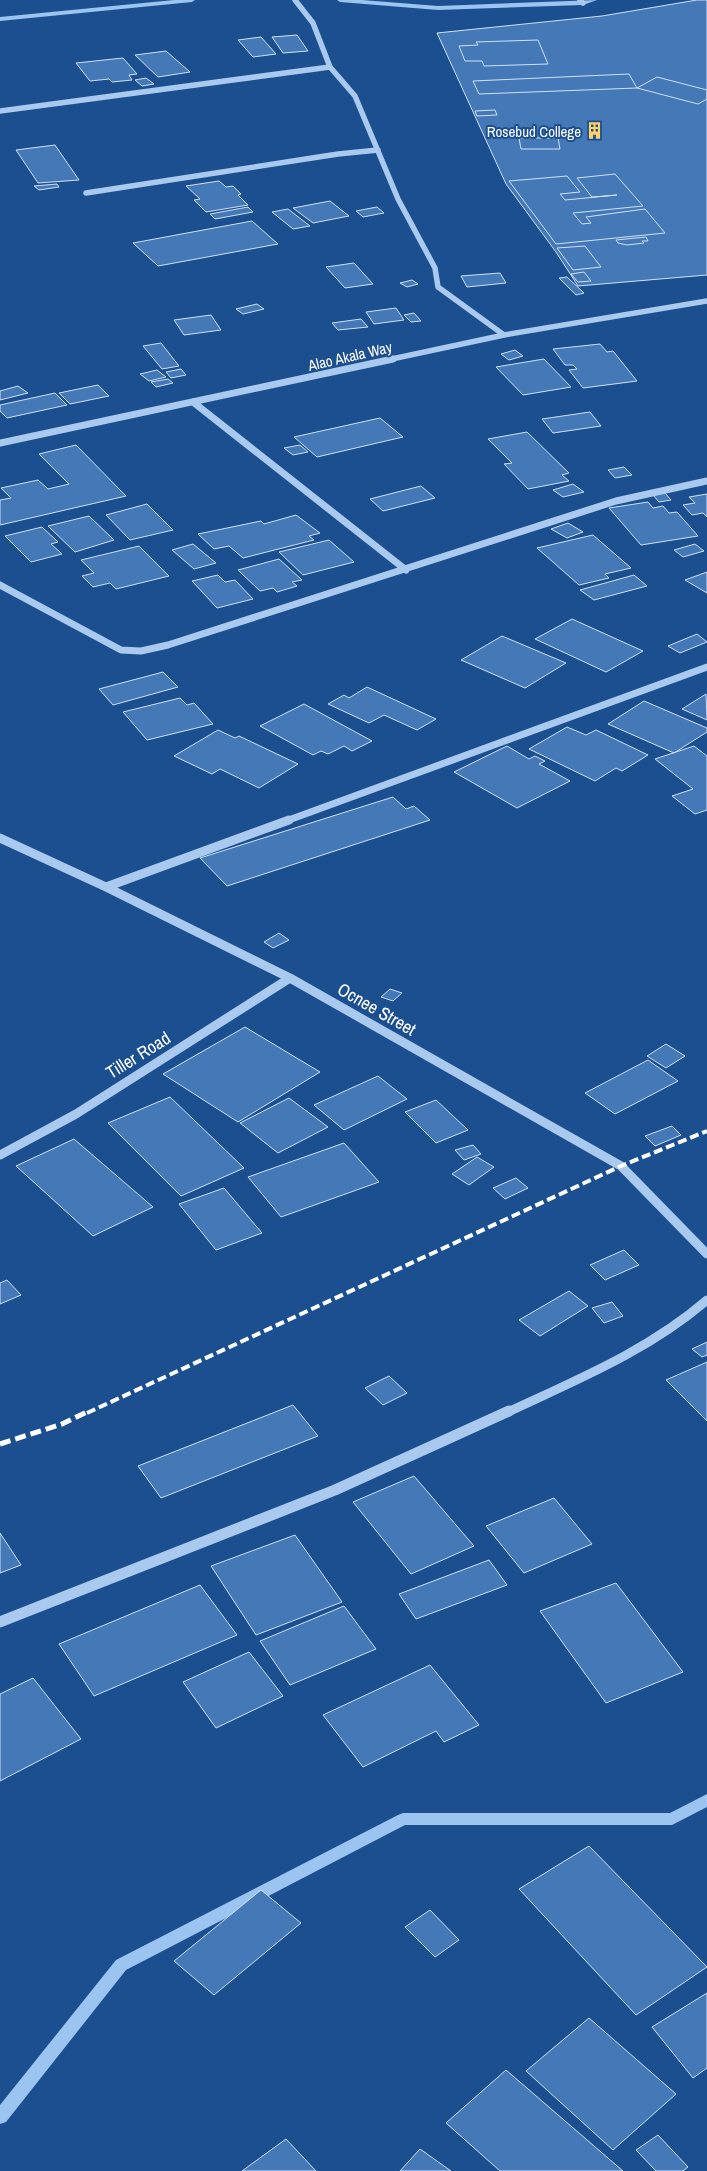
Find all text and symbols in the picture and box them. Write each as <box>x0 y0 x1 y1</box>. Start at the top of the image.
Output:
place label: Rosebud College <box>487 121 581 142</box>
building icon: Rosebud College <box>585 121 605 141</box>
street label: Alao Akala Way <box>305 336 395 376</box>
street label: Ocnee Street <box>333 976 421 1042</box>
street label: Tiller Road <box>101 1025 175 1085</box>

